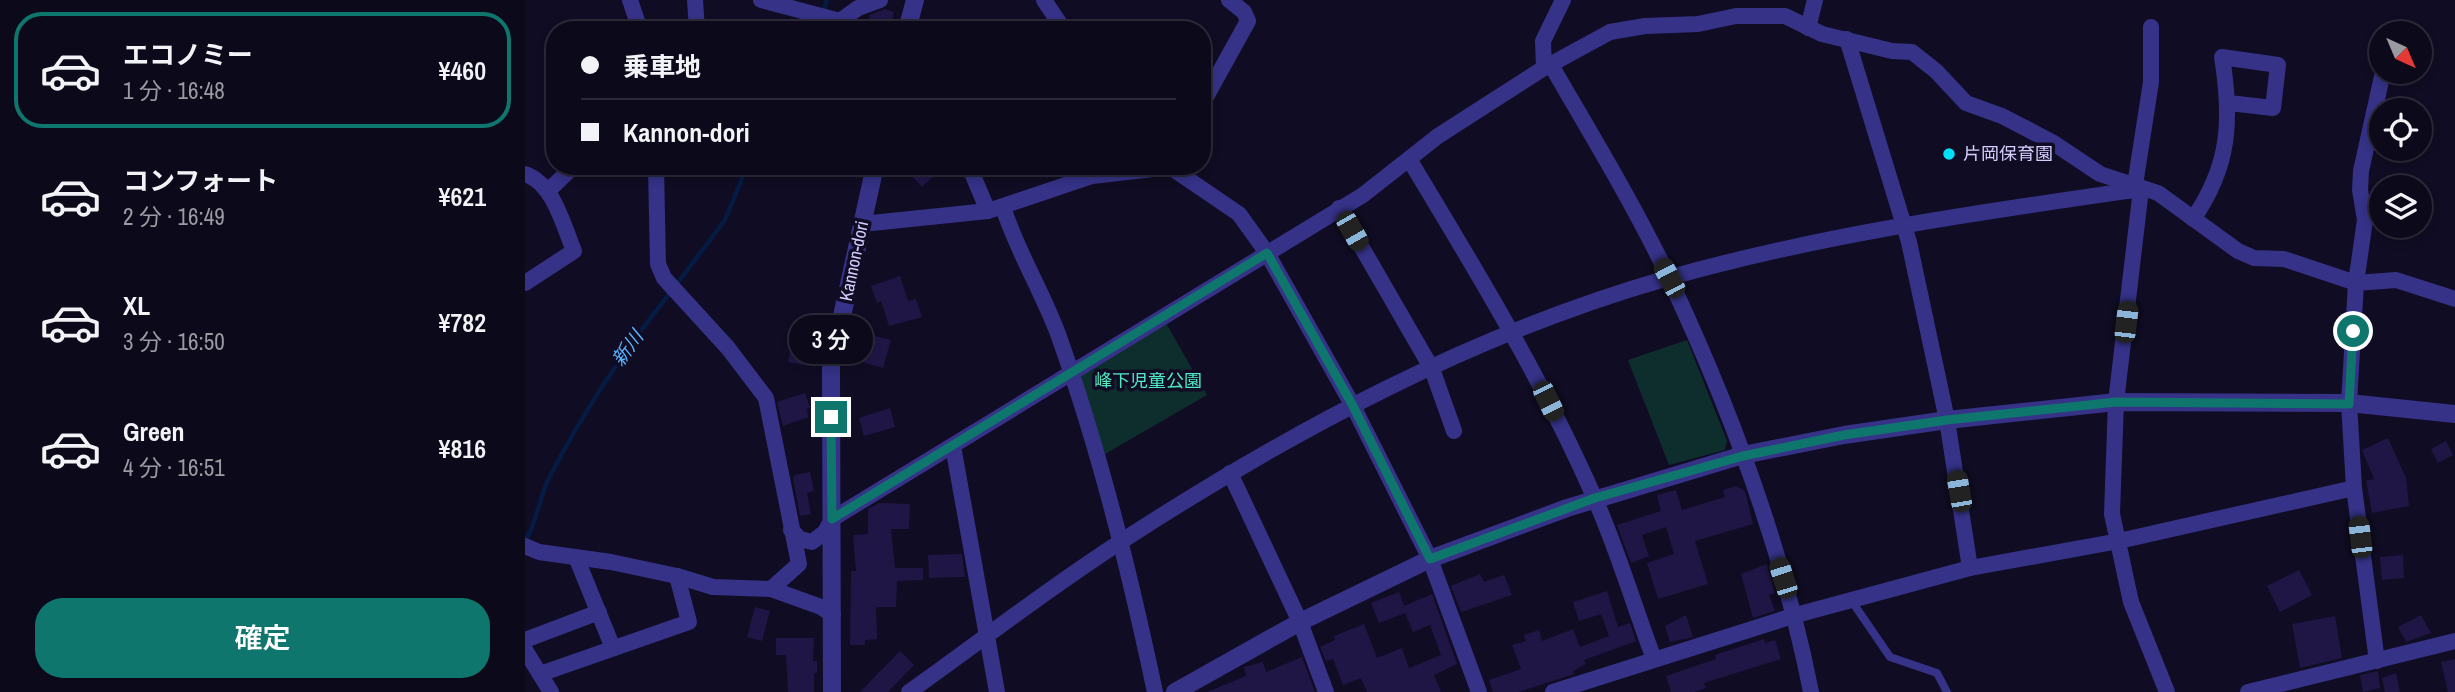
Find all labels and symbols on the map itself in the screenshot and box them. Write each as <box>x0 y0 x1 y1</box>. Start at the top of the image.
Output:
north arrow <box>2369 21 2433 84</box>
place label: 片岡保育園 <box>1963 141 2053 166</box>
marker: 片岡保育園 <box>1941 146 1957 162</box>
car <box>1333 208 1372 254</box>
street label: Kannon-dori <box>833 219 874 303</box>
car <box>1650 255 1689 301</box>
car <box>2114 300 2139 344</box>
route start <box>2337 315 2369 347</box>
callout: 3 分 <box>789 316 873 364</box>
water label: 新川 <box>605 323 650 371</box>
park label: 峰下児童公園 <box>1094 368 1202 393</box>
car <box>1530 378 1567 424</box>
route end <box>815 401 847 433</box>
car <box>1946 468 1973 514</box>
car <box>2348 515 2373 559</box>
car <box>1767 555 1800 601</box>

